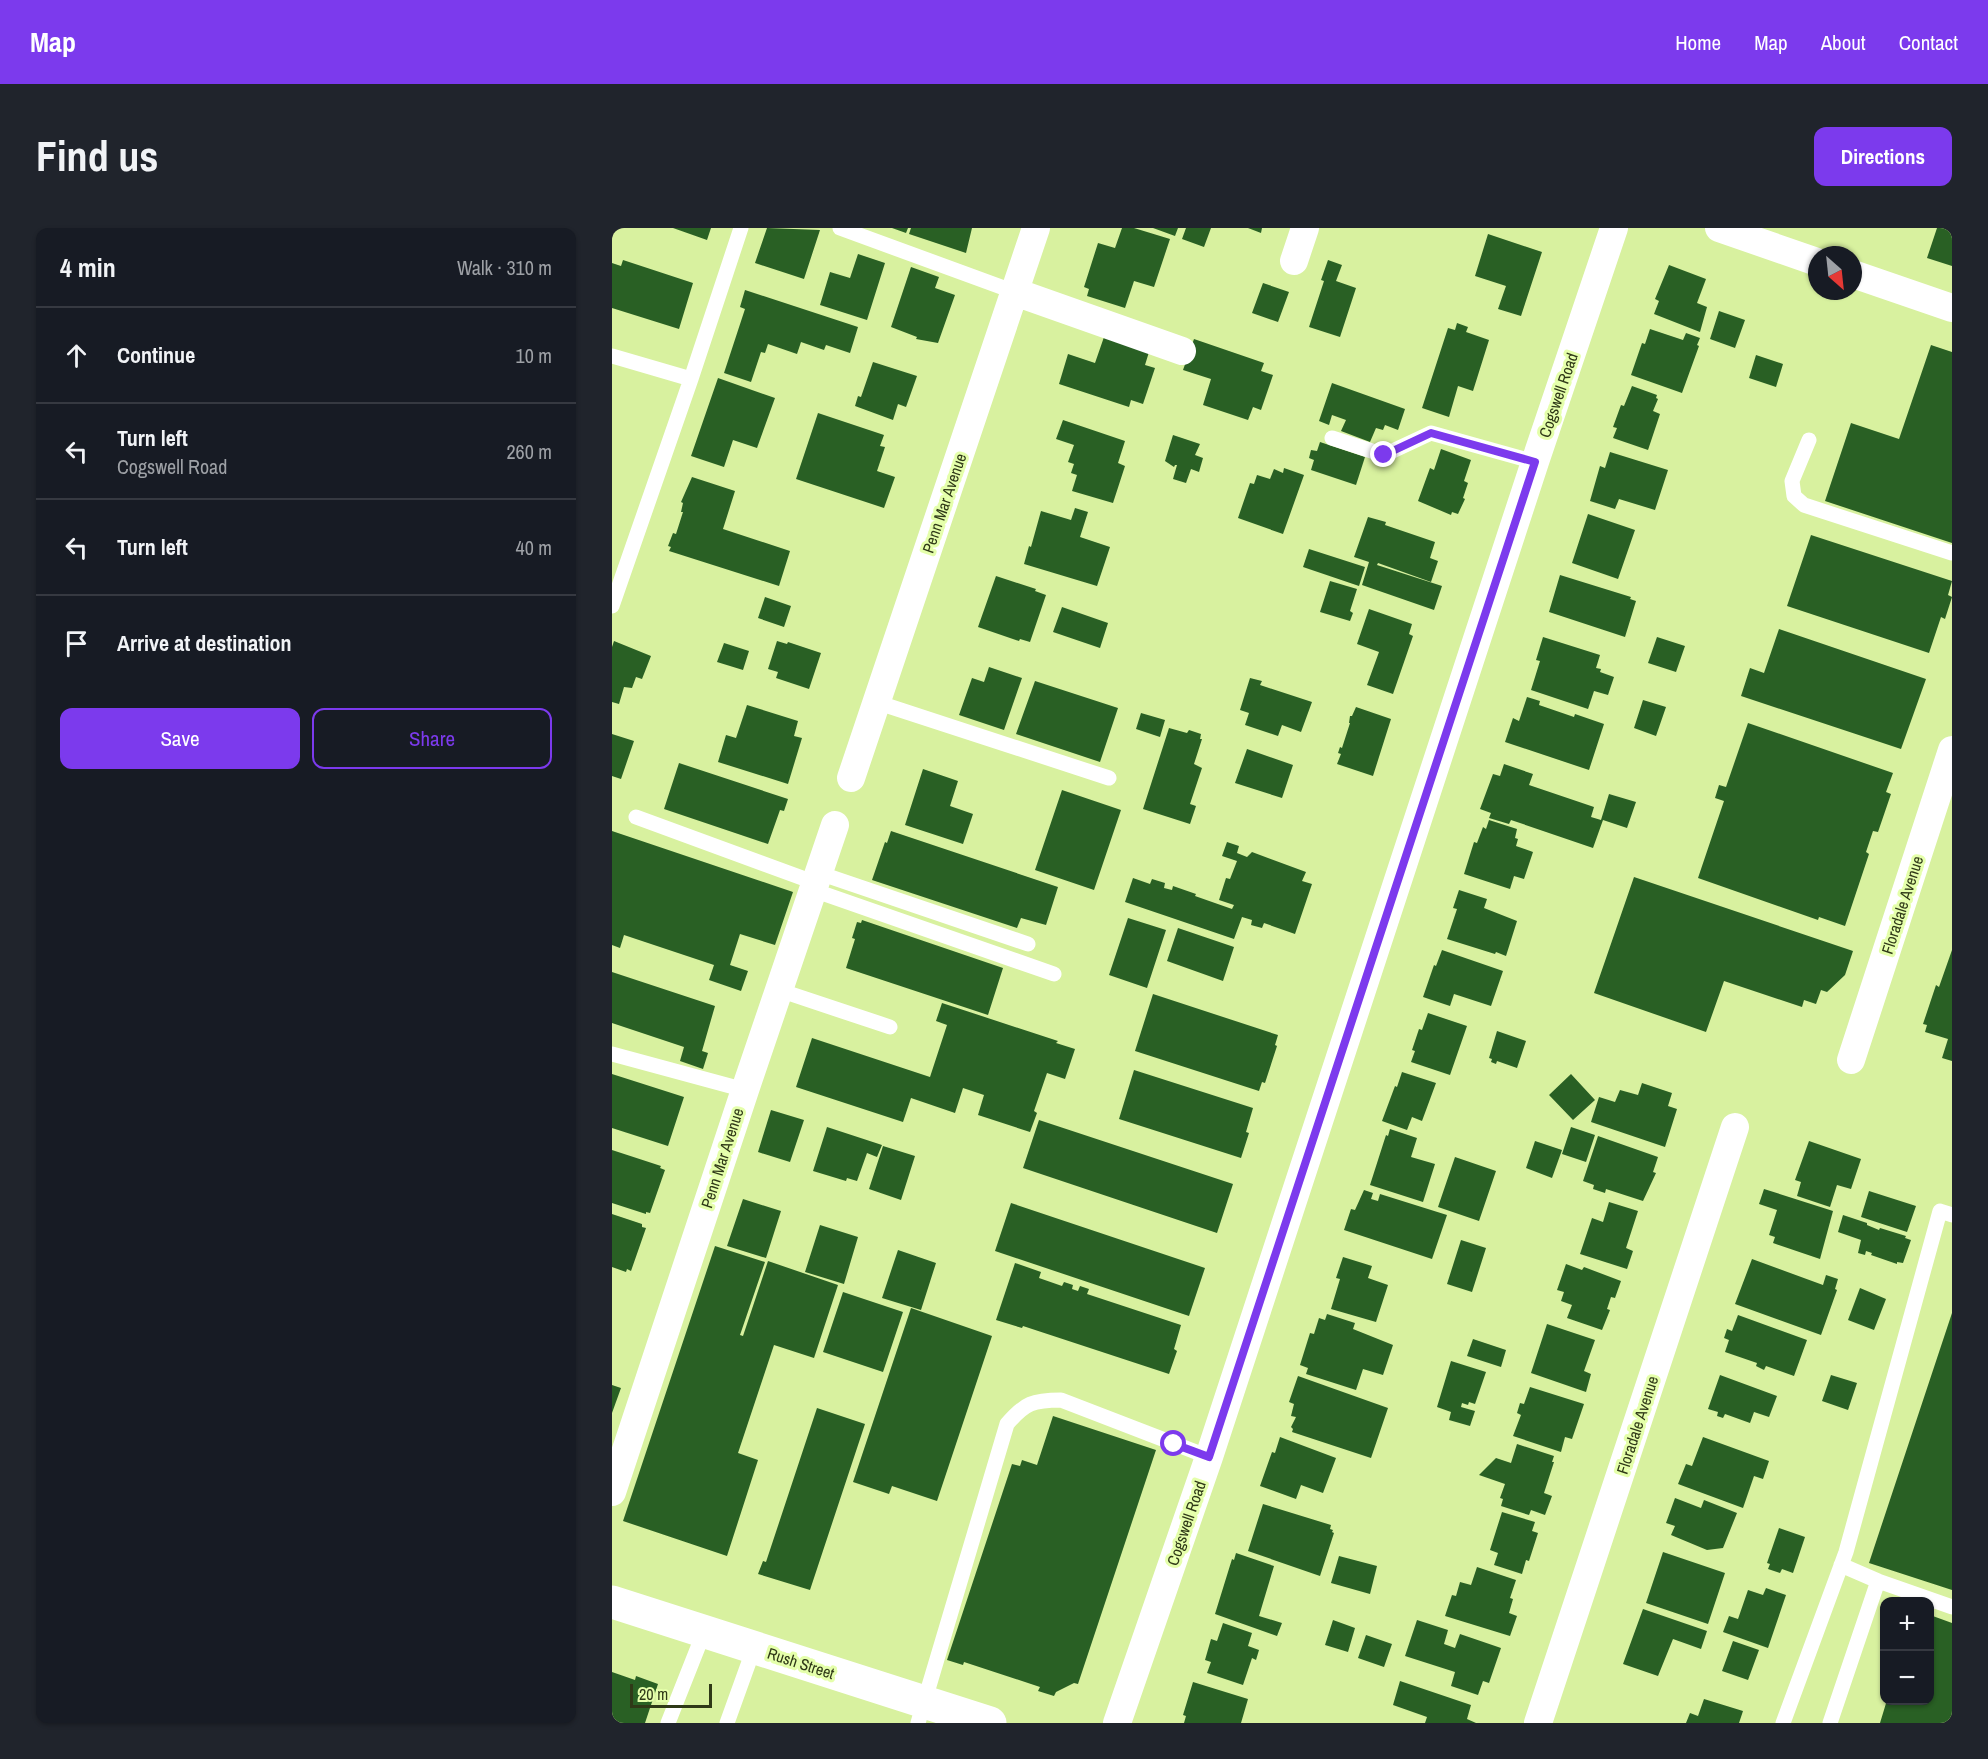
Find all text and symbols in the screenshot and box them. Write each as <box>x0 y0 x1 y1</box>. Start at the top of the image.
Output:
text: Map <box>30 23 76 61</box>
text: Home <box>1675 28 1721 57</box>
text: Map <box>1754 28 1788 57</box>
text: About <box>1821 28 1866 57</box>
text: Contact <box>1899 28 1958 57</box>
button: Directions <box>1814 127 1952 186</box>
text: Find us <box>36 128 158 184</box>
north arrow <box>1808 246 1862 300</box>
text: 4 min <box>60 250 116 285</box>
text: Walk · 310 m <box>457 254 552 281</box>
icon: ahead <box>60 339 93 372</box>
text: Continue <box>117 340 195 370</box>
text: 10 m <box>516 342 552 369</box>
street label: Cogswell Road <box>1533 350 1583 440</box>
text: Turn left <box>117 423 188 453</box>
icon: left <box>60 435 93 468</box>
text: 260 m <box>506 438 552 465</box>
route end <box>1370 441 1396 467</box>
street label: Penn Mar Avenue <box>917 450 971 556</box>
text: Cogswell Road <box>117 453 227 480</box>
icon: left <box>60 531 93 564</box>
text: Turn left <box>117 532 188 562</box>
text: 40 m <box>516 534 552 561</box>
icon: arrive <box>60 627 93 660</box>
text: Arrive at destination <box>117 628 291 658</box>
button: Save <box>60 708 300 769</box>
button: Share <box>312 708 552 769</box>
street label: Floradale Avenue <box>1876 853 1928 957</box>
street label: Penn Mar Avenue <box>695 1105 749 1211</box>
street label: Floradale Avenue <box>1611 1373 1663 1477</box>
route start <box>1160 1430 1186 1456</box>
street label: Cogswell Road <box>1161 1478 1211 1568</box>
map controls <box>1880 1597 1934 1705</box>
button: + <box>1880 1597 1934 1651</box>
street label: Rush Street <box>765 1642 838 1684</box>
button: − <box>1880 1651 1934 1705</box>
scale bar <box>630 1681 712 1708</box>
text: 20 m <box>639 1683 668 1705</box>

